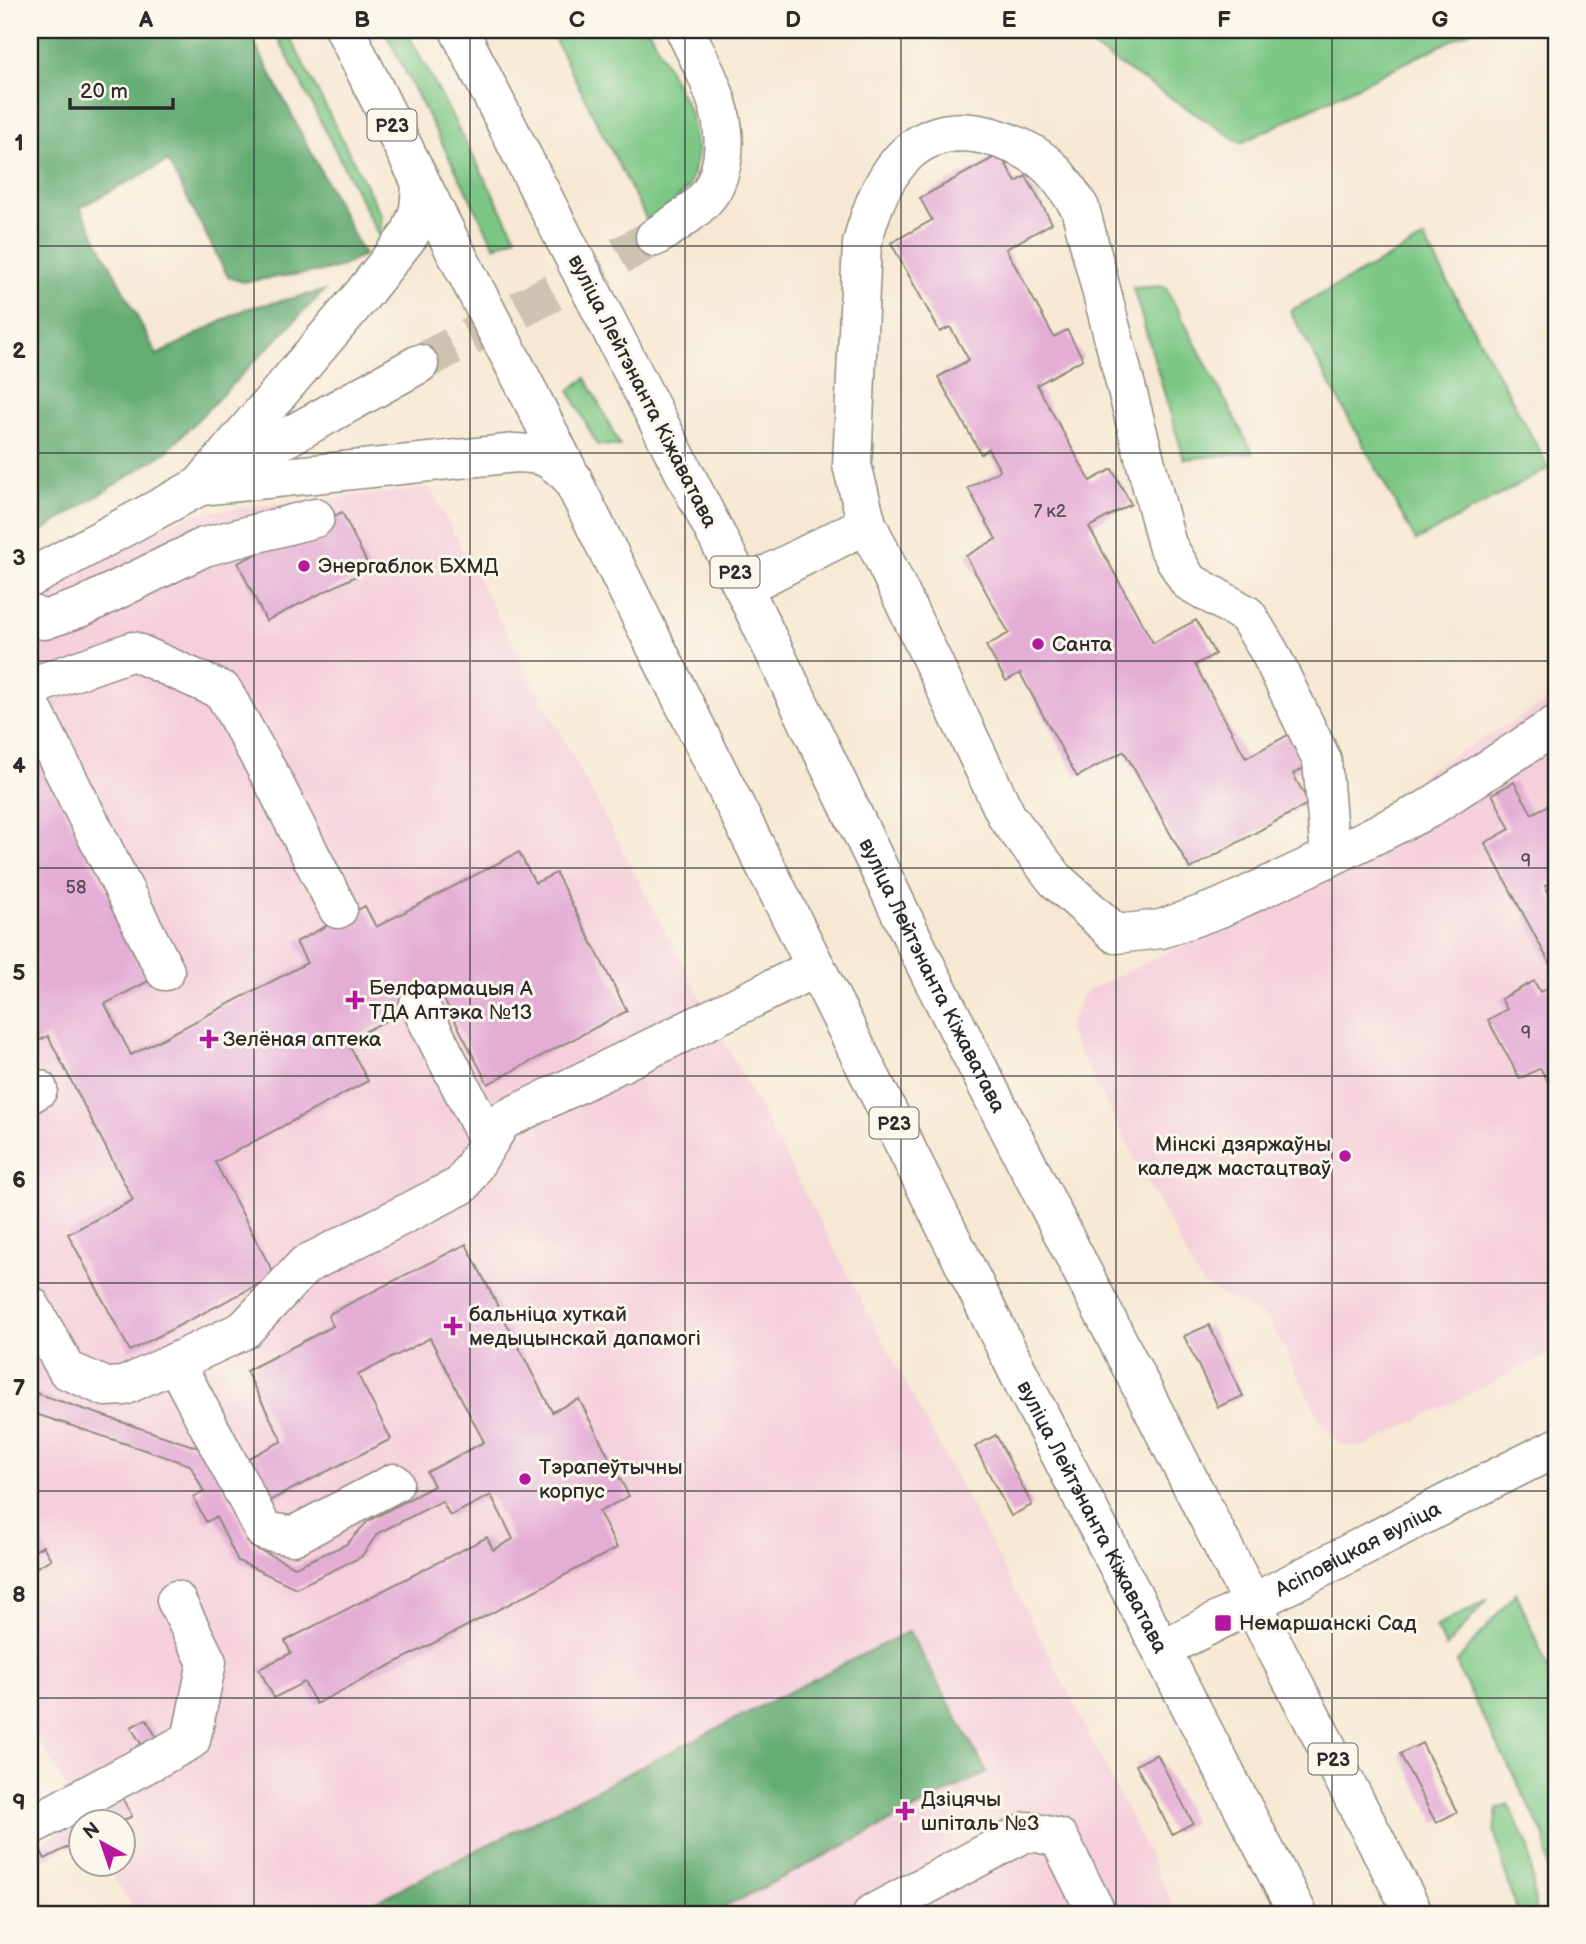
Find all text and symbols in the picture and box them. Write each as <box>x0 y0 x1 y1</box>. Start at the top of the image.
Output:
text: A <box>138 6 154 34</box>
text: B <box>354 6 370 34</box>
text: C <box>569 6 585 34</box>
text: D <box>785 6 801 34</box>
text: E <box>1002 6 1017 34</box>
text: F <box>1217 6 1231 34</box>
text: G <box>1432 6 1449 34</box>
scale bar <box>70 66 173 110</box>
text: 20 m <box>80 79 128 104</box>
road number: Р23 <box>368 110 416 140</box>
text: 1 <box>14 129 24 157</box>
street label: вуліца Лейтэнанта Кіжаватава <box>563 250 723 533</box>
text: 2 <box>12 337 26 365</box>
house number: 7 к2 <box>1034 501 1067 522</box>
text: 3 <box>12 544 26 572</box>
place label: Энергаблок БХМД <box>318 554 499 579</box>
road number: Р23 <box>710 556 760 587</box>
marker: Энергаблок БХМД <box>296 558 312 574</box>
place label: Санта <box>1052 632 1113 657</box>
marker: Санта <box>1030 636 1046 652</box>
text: 4 <box>12 752 26 780</box>
street label: вуліца Лейтэнанта Кіжаватава <box>853 834 1011 1118</box>
house number: 9 <box>1521 851 1531 872</box>
house number: 58 <box>66 877 86 898</box>
text: 5 <box>12 959 26 987</box>
place label: Белфармацыя А ТДА Аптэка №13 <box>369 976 533 1025</box>
marker: Белфармацыя А ТДА Аптэка №13 <box>347 992 363 1008</box>
house number: 9 <box>1521 1023 1531 1044</box>
place label: Зелёная аптека <box>223 1027 382 1052</box>
marker: Зелёная аптека <box>201 1031 217 1047</box>
road number: Р23 <box>870 1107 918 1138</box>
place label: Мінскі дзяржаўны каледж мастацтваў <box>1138 1132 1331 1181</box>
marker: Мінскі дзяржаўны каледж мастацтваў <box>1337 1148 1353 1164</box>
text: 6 <box>12 1166 26 1194</box>
place label: бальніца хуткай медыцынскай дапамогі <box>469 1302 701 1351</box>
marker: бальніца хуткай медыцынскай дапамогі <box>443 1316 463 1336</box>
text: 7 <box>13 1374 26 1402</box>
street label: вуліца Лейтэнанта Кіжаватава <box>1011 1377 1173 1658</box>
place label: Тэрапеўтычны корпус <box>539 1455 683 1504</box>
marker: Тэрапеўтычны корпус <box>517 1471 533 1487</box>
street label: Асіповіцкая вуліца <box>1270 1496 1446 1603</box>
text: 8 <box>12 1581 26 1609</box>
place label: Немаршанскі Сад <box>1239 1611 1417 1636</box>
marker: Немаршанскі Сад <box>1213 1613 1233 1633</box>
road number: Р23 <box>1308 1744 1358 1774</box>
place label: Дзіцячы шпіталь №3 <box>921 1787 1040 1836</box>
text: 9 <box>12 1789 26 1817</box>
marker: Дзіцячы шпіталь №3 <box>895 1801 915 1821</box>
north arrow <box>66 1808 136 1878</box>
text: N <box>79 1818 105 1845</box>

